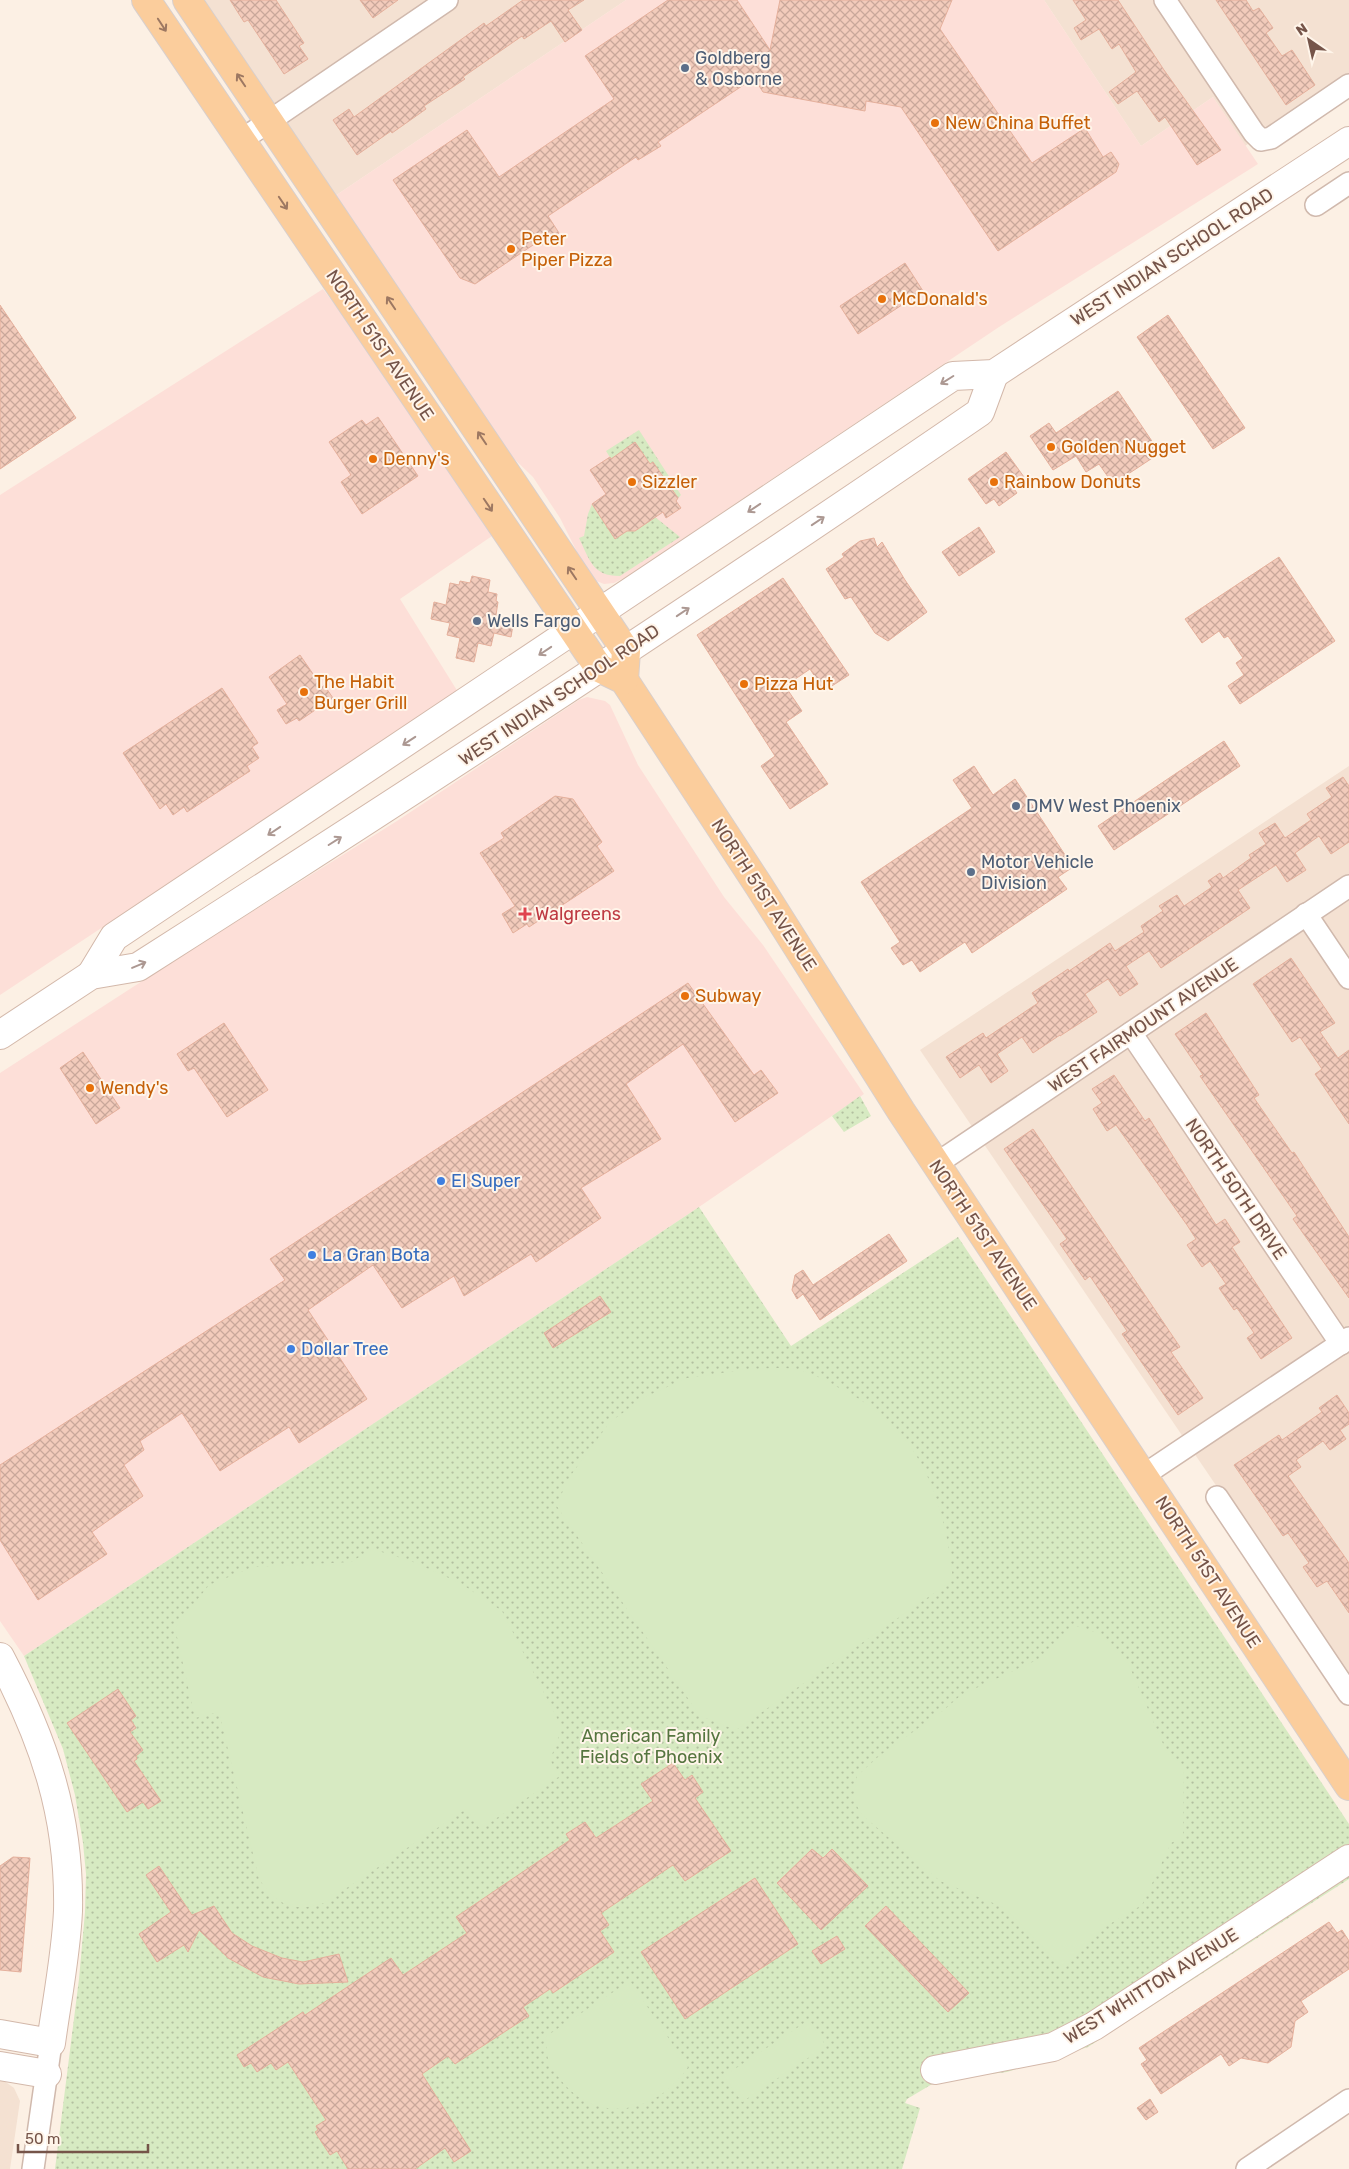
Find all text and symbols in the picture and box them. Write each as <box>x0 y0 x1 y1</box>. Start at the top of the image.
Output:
north arrow <box>1284 15 1334 65</box>
one-way arrow <box>157 18 167 32</box>
text: N <box>1293 20 1311 40</box>
place label: Goldberg & Osborne <box>695 47 782 90</box>
marker: Goldberg & Osborne <box>679 62 691 74</box>
one-way arrow <box>236 74 246 88</box>
place label: New China Buffet <box>945 112 1091 134</box>
marker: New China Buffet <box>929 117 941 129</box>
street label: WEST INDIAN SCHOOL ROAD <box>1067 183 1277 331</box>
one-way arrow <box>278 196 288 210</box>
place label: Peter Piper Pizza <box>521 228 613 271</box>
marker: Peter Piper Pizza <box>505 243 517 255</box>
street label: NORTH 51ST AVENUE <box>321 265 439 425</box>
place label: McDonald's <box>892 288 988 310</box>
marker: McDonald's <box>876 293 888 305</box>
one-way arrow <box>386 296 396 310</box>
one-way arrow <box>941 376 955 386</box>
one-way arrow <box>477 431 487 445</box>
place label: Golden Nugget <box>1061 436 1186 458</box>
marker: Golden Nugget <box>1045 441 1057 453</box>
place label: Denny's <box>383 448 450 470</box>
marker: Denny's <box>367 453 379 465</box>
place label: Sizzler <box>642 471 697 493</box>
place label: Rainbow Donuts <box>1004 471 1141 493</box>
marker: Sizzler <box>626 476 638 488</box>
marker: Rainbow Donuts <box>988 476 1000 488</box>
one-way arrow <box>483 498 493 512</box>
one-way arrow <box>747 503 761 513</box>
one-way arrow <box>811 516 825 526</box>
one-way arrow <box>567 566 577 580</box>
one-way arrow <box>676 607 690 617</box>
place label: Wells Fargo <box>487 610 581 632</box>
marker: Wells Fargo <box>471 615 483 627</box>
street label: WEST INDIAN SCHOOL ROAD <box>455 620 663 770</box>
one-way arrow <box>538 646 552 656</box>
place label: The Habit Burger Grill <box>314 671 407 714</box>
place label: Pizza Hut <box>754 673 833 695</box>
marker: Pizza Hut <box>738 678 750 690</box>
marker: The Habit Burger Grill <box>298 686 310 698</box>
one-way arrow <box>403 736 417 746</box>
place label: DMV West Phoenix <box>1026 795 1181 817</box>
marker: DMV West Phoenix <box>1010 800 1022 812</box>
street label: NORTH 51ST AVENUE <box>707 815 821 975</box>
one-way arrow <box>267 826 281 836</box>
one-way arrow <box>328 836 342 846</box>
place label: Motor Vehicle Division <box>981 851 1094 894</box>
marker: Motor Vehicle Division <box>965 866 977 878</box>
place label: Walgreens <box>535 903 621 925</box>
marker: Walgreens <box>519 908 531 920</box>
street label: WEST FAIRMOUNT AVENUE <box>1044 953 1242 1097</box>
one-way arrow <box>131 959 146 969</box>
place label: Subway <box>695 985 761 1007</box>
marker: Subway <box>679 990 691 1002</box>
place label: Wendy's <box>100 1077 168 1099</box>
marker: Wendy's <box>84 1082 96 1094</box>
street label: NORTH 50TH DRIVE <box>1181 1114 1291 1264</box>
street label: NORTH 51ST AVENUE <box>924 1155 1042 1315</box>
place label: El Super <box>451 1170 521 1192</box>
marker: El Super <box>435 1175 447 1187</box>
place label: La Gran Bota <box>322 1244 430 1266</box>
marker: La Gran Bota <box>306 1249 318 1261</box>
place label: Dollar Tree <box>301 1338 389 1360</box>
marker: Dollar Tree <box>285 1343 297 1355</box>
street label: NORTH 51ST AVENUE <box>1151 1492 1265 1652</box>
park label: American Family Fields of Phoenix <box>580 1725 723 1768</box>
street label: WEST WHITTON AVENUE <box>1060 1923 1242 2049</box>
scale bar <box>18 2122 148 2154</box>
text: 50 m <box>25 2130 60 2148</box>

